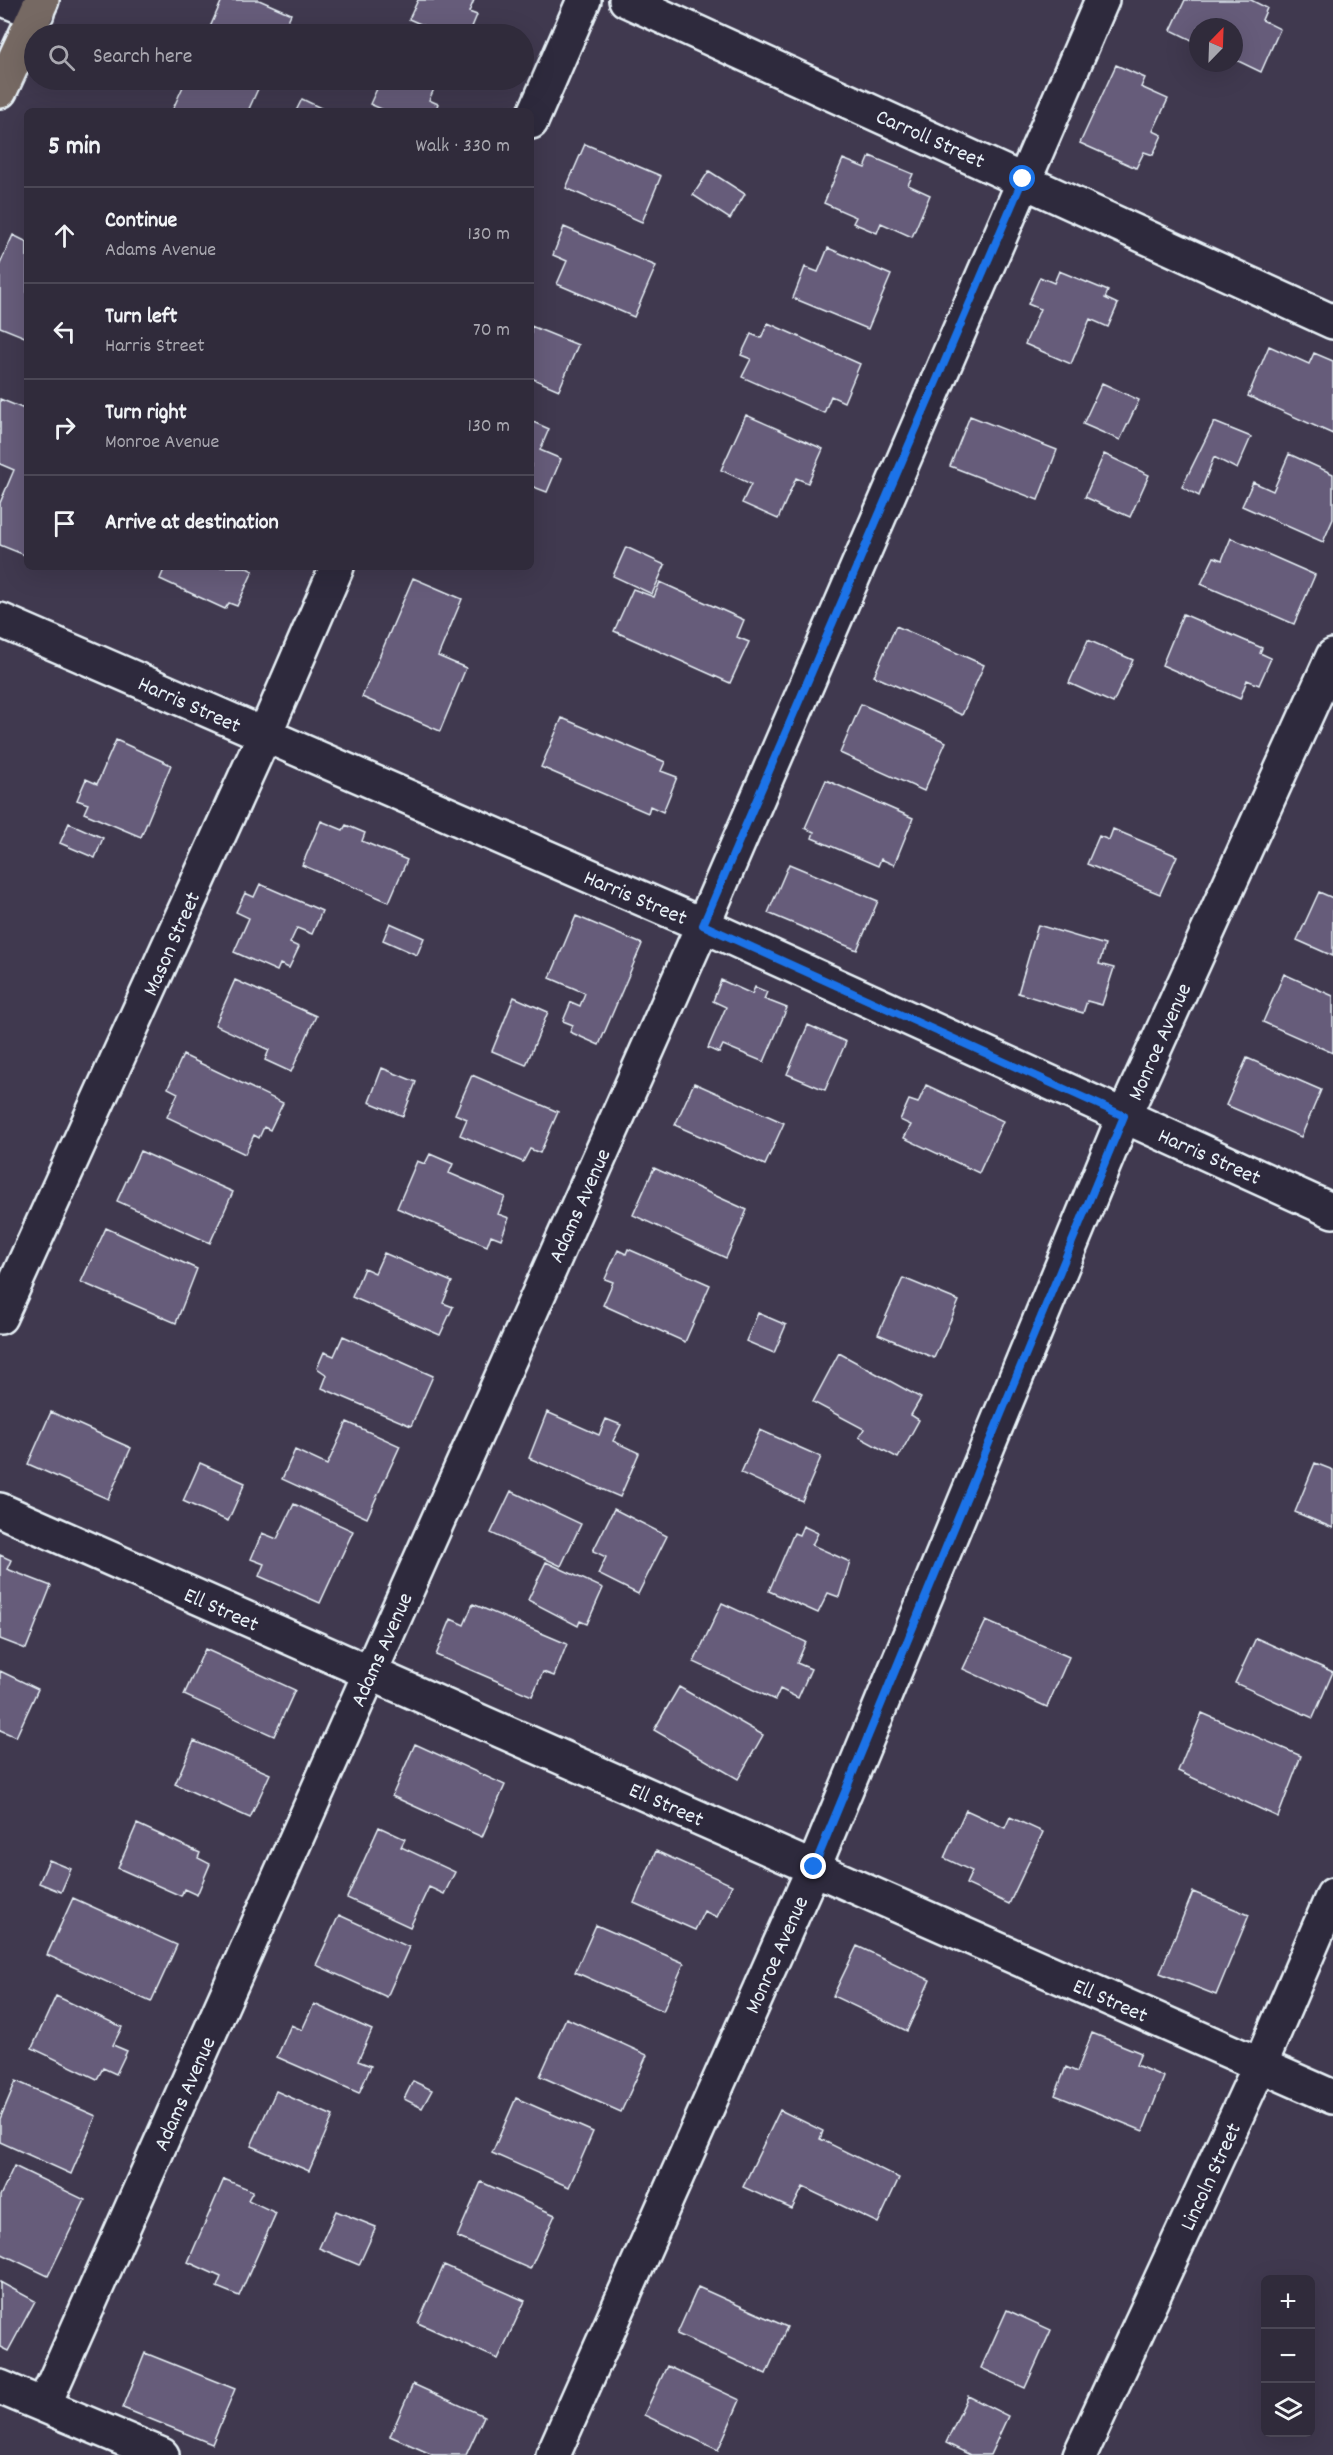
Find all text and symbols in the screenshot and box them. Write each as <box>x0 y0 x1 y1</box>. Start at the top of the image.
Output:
north arrow <box>1189 18 1243 72</box>
search box <box>24 24 534 90</box>
icon: search <box>45 41 78 74</box>
text: Search here <box>93 42 192 73</box>
street label: Carroll Street <box>870 102 989 178</box>
text: 5 min <box>48 129 101 166</box>
text: Walk · 330 m <box>415 133 510 161</box>
route start <box>1009 165 1035 191</box>
text: Continue <box>105 206 177 237</box>
icon: ahead <box>48 219 81 252</box>
text: 130 m <box>468 221 510 249</box>
text: Adams Avenue <box>105 237 216 265</box>
text: Turn left <box>105 302 177 333</box>
icon: left <box>48 315 81 348</box>
text: 70 m <box>473 317 510 345</box>
text: Harris Street <box>105 333 205 361</box>
text: Turn right <box>105 398 187 429</box>
icon: right <box>48 411 81 444</box>
text: 130 m <box>468 413 510 441</box>
text: Monroe Avenue <box>105 429 219 457</box>
icon: arrive <box>48 507 81 540</box>
text: Arrive at destination <box>105 508 279 539</box>
street label: Harris Street <box>132 670 245 743</box>
street label: Harris Street <box>578 864 691 935</box>
street label: Mason Street <box>136 887 210 1001</box>
street label: Monroe Avenue <box>1121 979 1201 1106</box>
street label: Harris Street <box>1152 1122 1265 1195</box>
street label: Adams Avenue <box>542 1144 620 1269</box>
street label: Ell Street <box>178 1581 263 1641</box>
street label: Adams Avenue <box>344 1588 422 1713</box>
street label: Ell Street <box>623 1776 708 1836</box>
route end <box>800 1853 826 1879</box>
street label: Monroe Avenue <box>738 1892 818 2019</box>
street label: Ell Street <box>1067 1972 1152 2032</box>
street label: Adams Avenue <box>147 2032 225 2157</box>
street label: Lincoln Street <box>1174 2118 1251 2236</box>
map controls <box>1261 2275 1315 2437</box>
button: + <box>1261 2275 1315 2329</box>
button: − <box>1261 2329 1315 2383</box>
button: layers <box>1261 2383 1315 2437</box>

